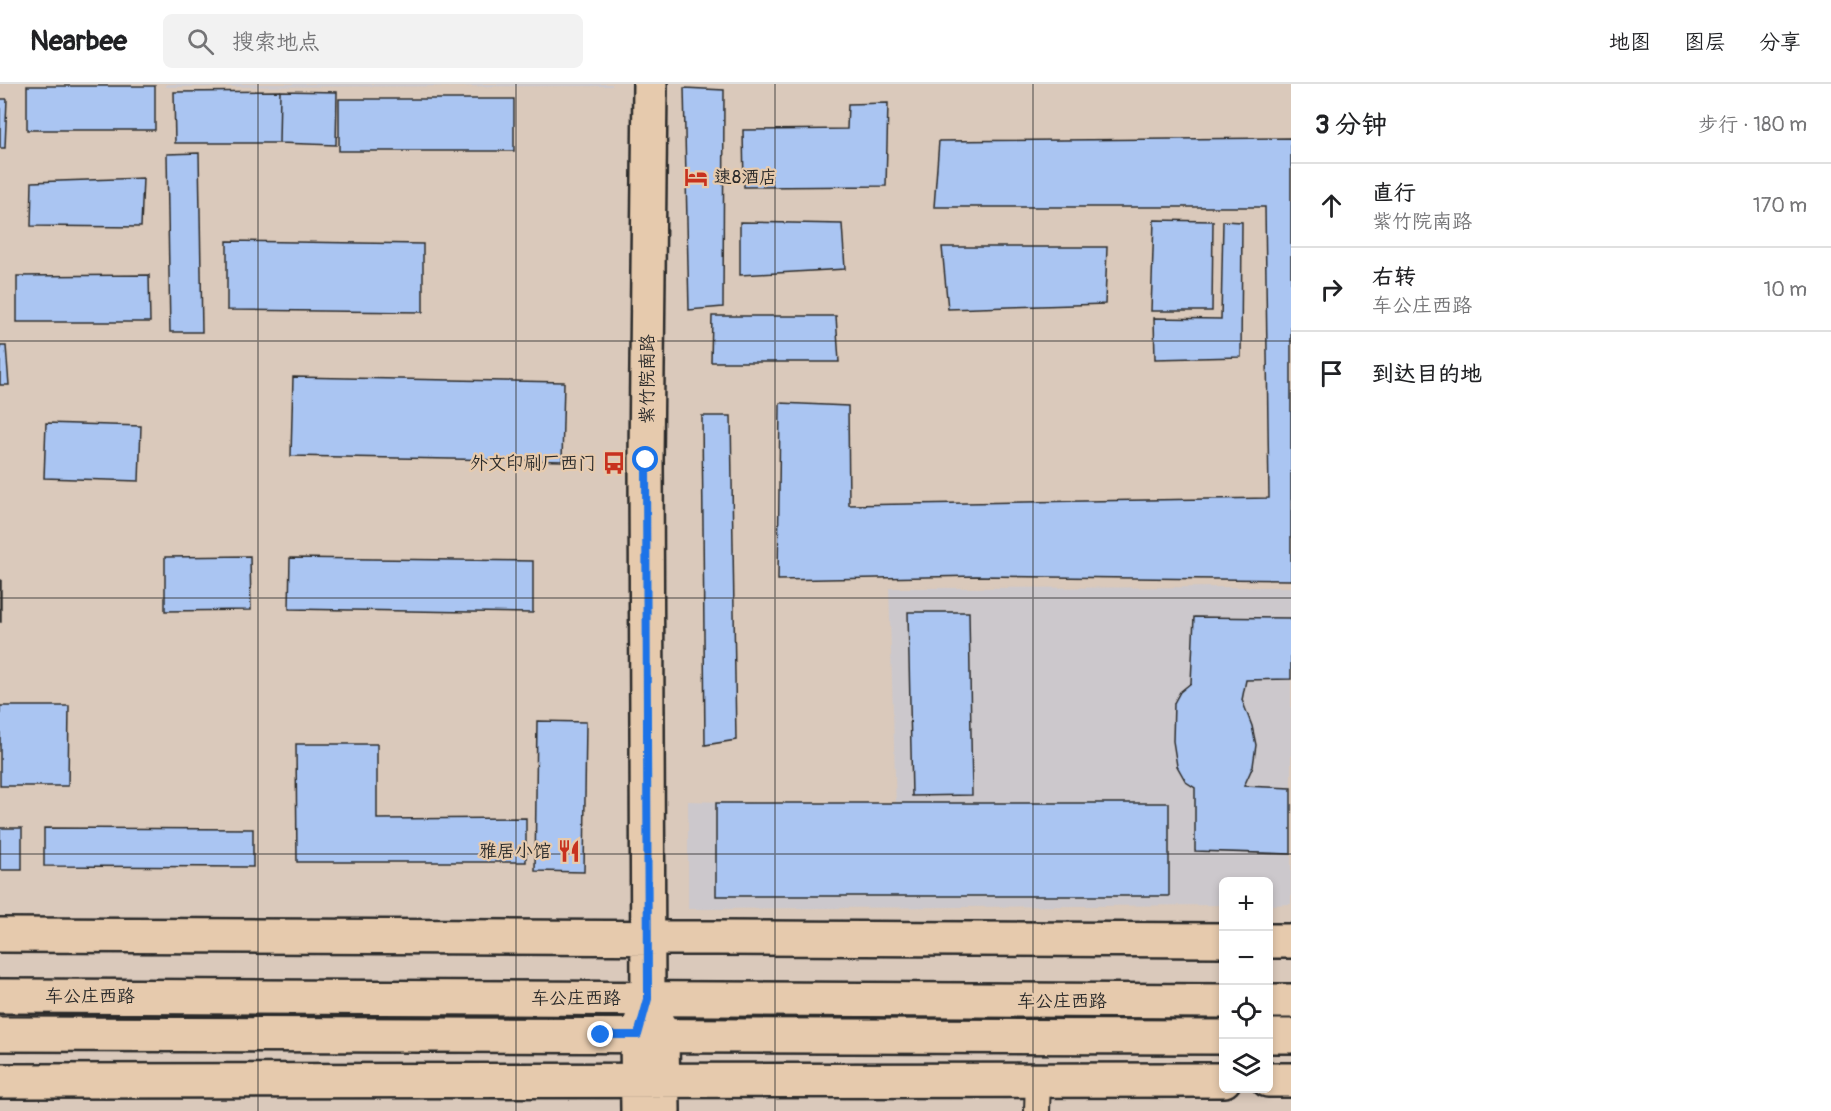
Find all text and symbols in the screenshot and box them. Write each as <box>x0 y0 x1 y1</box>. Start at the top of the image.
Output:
search box <box>163 14 583 68</box>
text: Nearbee <box>30 24 127 59</box>
icon: search <box>184 25 217 58</box>
text: 搜索地点 <box>232 28 320 56</box>
text: 地图 <box>1609 29 1651 56</box>
text: 图层 <box>1684 29 1726 56</box>
text: 分享 <box>1759 29 1801 56</box>
text: 3 分钟 <box>1315 109 1387 141</box>
text: 步行 · 180 m <box>1698 112 1807 137</box>
hotel icon: 速8酒店 <box>683 164 709 190</box>
place label: 速8酒店 <box>714 166 777 189</box>
text: 直行 <box>1372 179 1416 207</box>
icon: ahead <box>1315 189 1348 222</box>
text: 170 m <box>1753 193 1807 218</box>
text: 紫竹院南路 <box>1372 209 1472 234</box>
text: 右转 <box>1372 263 1416 291</box>
icon: right <box>1315 273 1348 306</box>
text: 10 m <box>1763 277 1807 302</box>
text: 车公庄西路 <box>1372 293 1472 318</box>
street label: 紫竹院南路 <box>636 334 659 424</box>
icon: arrive <box>1315 357 1348 390</box>
text: 到达目的地 <box>1372 360 1482 388</box>
route start <box>632 446 658 472</box>
bus stop icon: 外文印刷厂西门 <box>601 450 627 476</box>
place label: 外文印刷厂西门 <box>470 452 596 475</box>
restaurant icon: 雅居小馆 <box>556 838 582 864</box>
place label: 雅居小馆 <box>479 840 551 863</box>
map controls <box>1219 877 1273 1093</box>
button: + <box>1219 877 1273 931</box>
button: − <box>1219 931 1273 985</box>
street label: 车公庄西路 <box>45 985 135 1008</box>
button: locate <box>1219 985 1273 1039</box>
street label: 车公庄西路 <box>531 987 621 1010</box>
street label: 车公庄西路 <box>1017 990 1107 1013</box>
route end <box>587 1021 613 1047</box>
button: layers <box>1219 1039 1273 1093</box>

